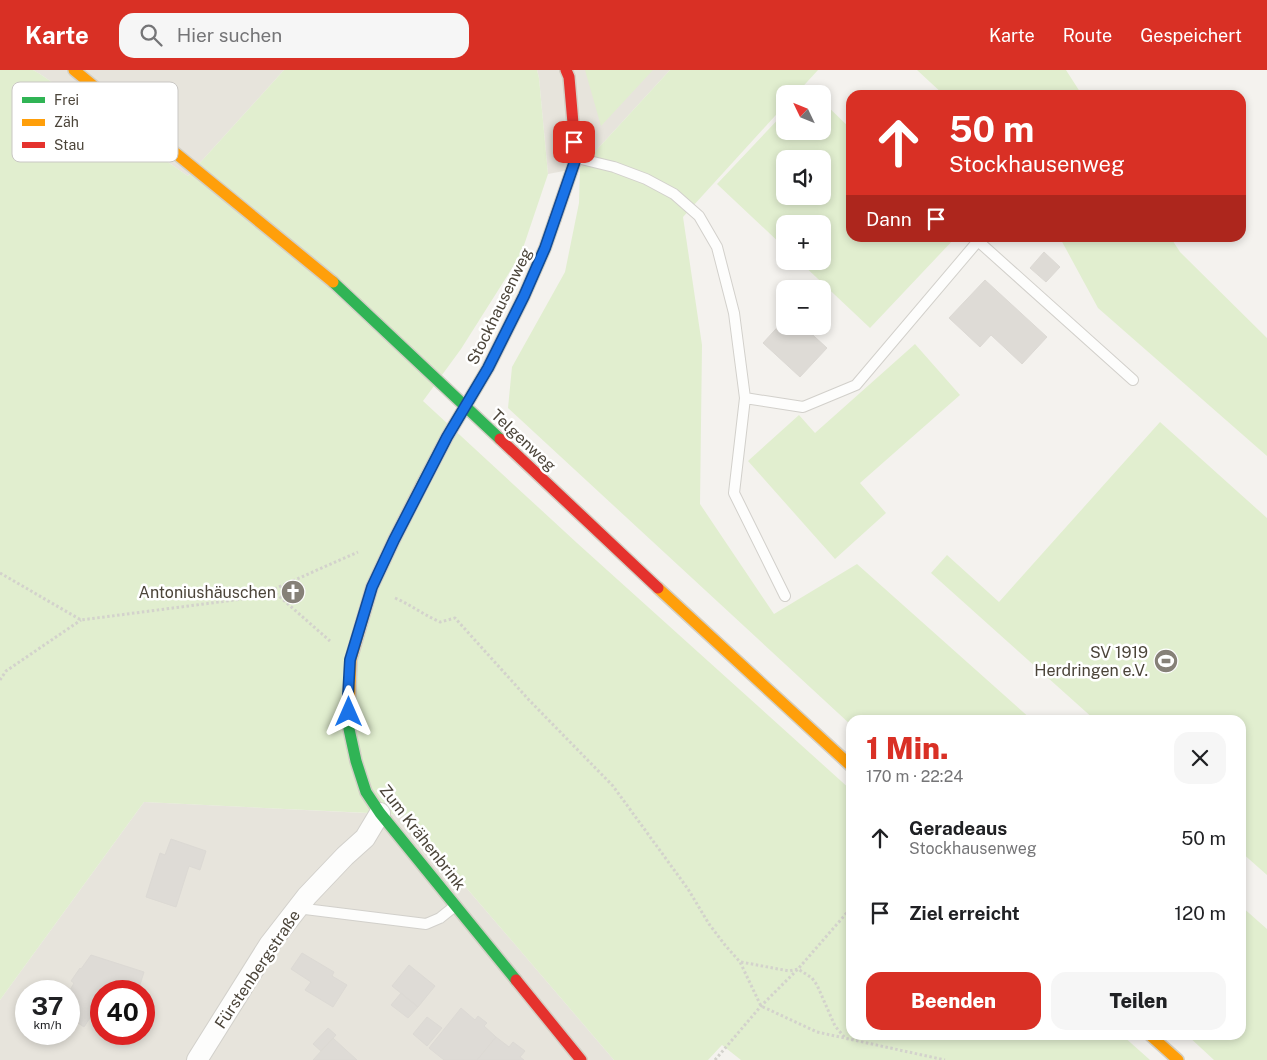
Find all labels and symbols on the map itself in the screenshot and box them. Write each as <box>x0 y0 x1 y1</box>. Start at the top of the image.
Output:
legend <box>12 82 178 162</box>
north arrow <box>776 85 831 140</box>
text: Frei <box>54 92 79 108</box>
text: Zäh <box>54 114 79 130</box>
pin <box>553 121 595 163</box>
text: Stau <box>54 137 84 153</box>
street label: Stockhausenweg <box>463 245 536 368</box>
street label: Telgenweg <box>487 406 560 475</box>
church icon: Antoniushäuschen <box>280 579 306 605</box>
place label: Antoniushäuschen <box>139 583 276 602</box>
place label: SV 1919 Herdringen e.V. <box>1034 643 1148 680</box>
sports icon: SV 1919 Herdringen e.V. <box>1153 648 1179 674</box>
position arrow <box>322 685 374 737</box>
street label: Zum Krähenbrink <box>376 781 470 894</box>
street label: Fürstenbergstraße <box>211 906 304 1032</box>
speed limit sign: 40 <box>90 980 155 1045</box>

